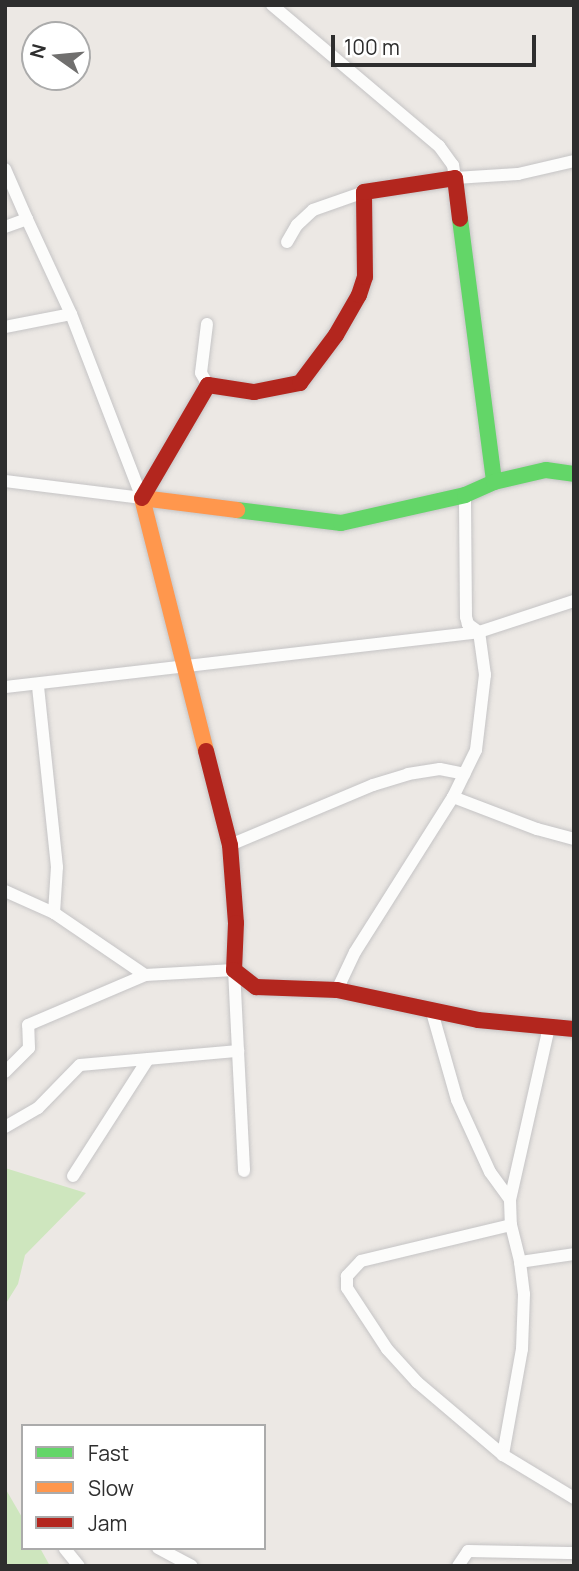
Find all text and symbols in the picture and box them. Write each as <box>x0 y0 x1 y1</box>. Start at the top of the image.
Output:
north arrow <box>21 21 91 91</box>
scale bar <box>334 21 539 65</box>
text: 100 m <box>344 33 400 61</box>
text: N <box>23 41 52 61</box>
legend <box>21 1424 266 1550</box>
text: Fast <box>88 1439 129 1467</box>
text: Slow <box>88 1474 134 1502</box>
text: Jam <box>88 1509 127 1537</box>

